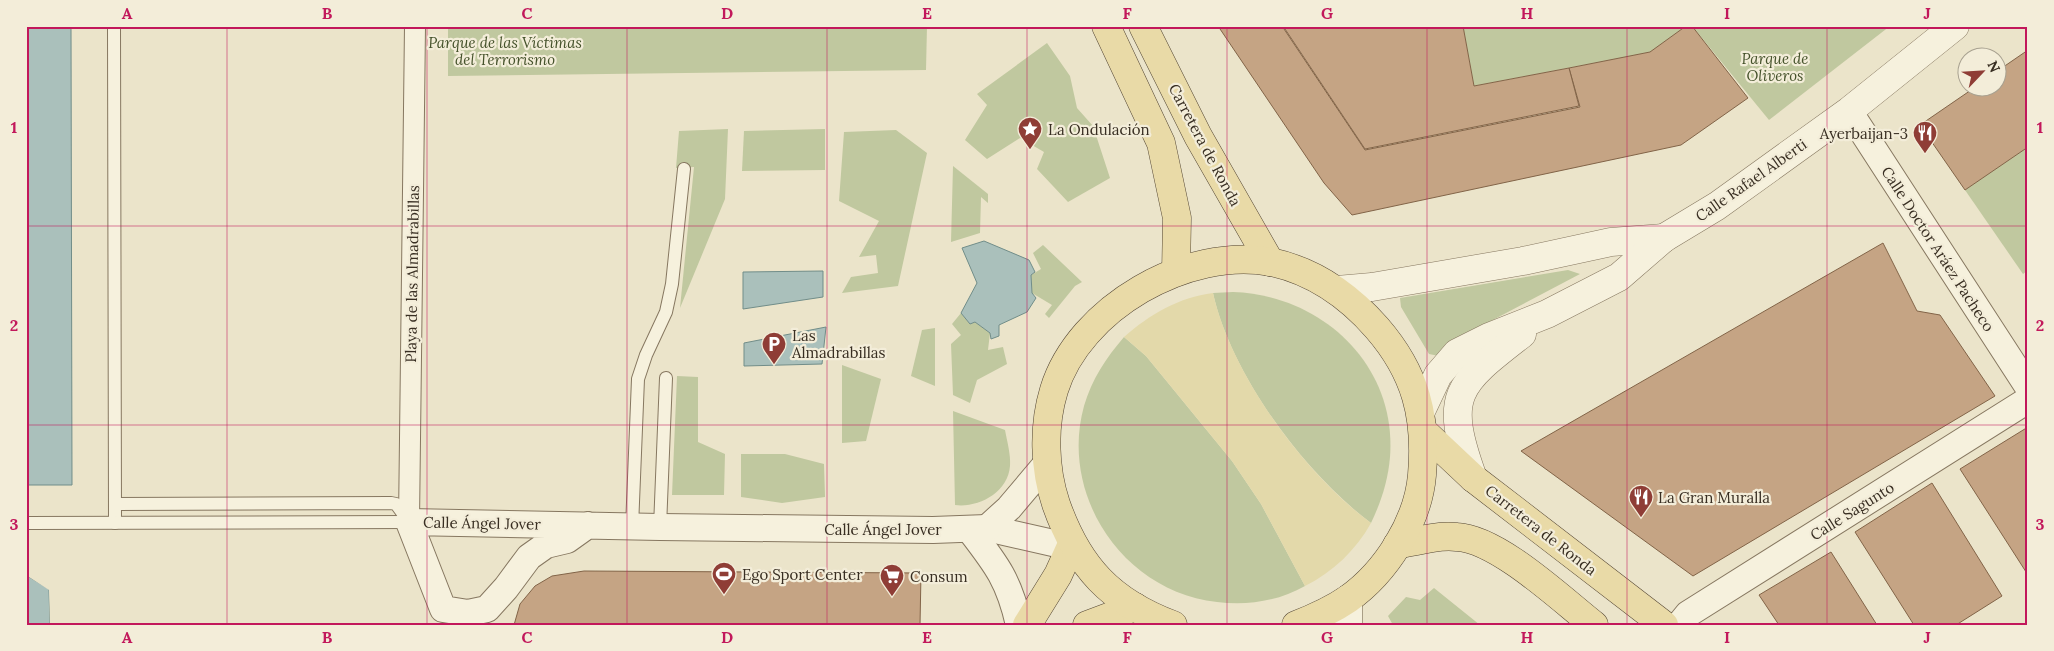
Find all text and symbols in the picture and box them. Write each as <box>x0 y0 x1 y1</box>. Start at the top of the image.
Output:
text: A <box>122 3 133 23</box>
text: B <box>322 3 333 23</box>
text: C <box>521 3 533 23</box>
text: D <box>721 3 733 23</box>
text: E <box>922 3 932 23</box>
text: F <box>1122 3 1132 23</box>
text: G <box>1321 3 1333 23</box>
text: H <box>1521 3 1534 23</box>
text: I <box>1724 3 1730 23</box>
text: J <box>1923 3 1931 23</box>
park label: Parque de las Víctimas del Terrorismo <box>428 33 582 69</box>
north arrow <box>1956 48 2006 98</box>
park label: Parque de Oliveros <box>1742 49 1808 85</box>
text: N <box>1983 58 2004 75</box>
street label: Carretera de Ronda <box>1165 80 1245 210</box>
place icon: La Ondulación <box>1017 116 1043 150</box>
text: 1 <box>11 117 17 137</box>
text: 1 <box>2037 117 2043 137</box>
place label: La Ondulación <box>1048 120 1150 139</box>
restaurant icon: Ayerbaijan-3 <box>1912 120 1938 154</box>
place label: Ayerbaijan-3 <box>1819 124 1908 143</box>
street label: Calle Rafael Alberti <box>1692 134 1810 226</box>
street label: Calle Doctor Aráez Pacheco <box>1877 163 1999 335</box>
street label: Playa de las Almadrabillas <box>401 185 423 363</box>
text: 2 <box>10 315 18 335</box>
text: 2 <box>2036 315 2044 335</box>
place label: Las Almadrabillas <box>791 326 886 362</box>
parking icon: Las Almadrabillas <box>761 331 787 365</box>
street label: Calle Sagunto <box>1806 478 1898 544</box>
street label: Carretera de Ronda <box>1482 481 1601 580</box>
restaurant icon: La Gran Muralla <box>1628 484 1654 518</box>
place label: La Gran Muralla <box>1658 488 1770 507</box>
street label: Calle Ángel Jover <box>423 512 541 534</box>
text: 3 <box>10 514 19 534</box>
text: 3 <box>2036 514 2045 534</box>
street label: Calle Ángel Jover <box>824 520 942 539</box>
sports icon: Ego Sport Center <box>711 561 737 595</box>
supermarket icon: Consum <box>879 563 905 597</box>
place label: Ego Sport Center <box>742 565 863 584</box>
place label: Consum <box>910 567 968 586</box>
text: A <box>122 627 133 647</box>
text: B <box>322 627 333 647</box>
text: C <box>521 627 533 647</box>
text: D <box>721 627 733 647</box>
text: E <box>922 627 932 647</box>
text: F <box>1122 627 1132 647</box>
text: G <box>1321 627 1333 647</box>
text: H <box>1521 627 1534 647</box>
text: I <box>1724 627 1730 647</box>
text: J <box>1923 627 1931 647</box>

